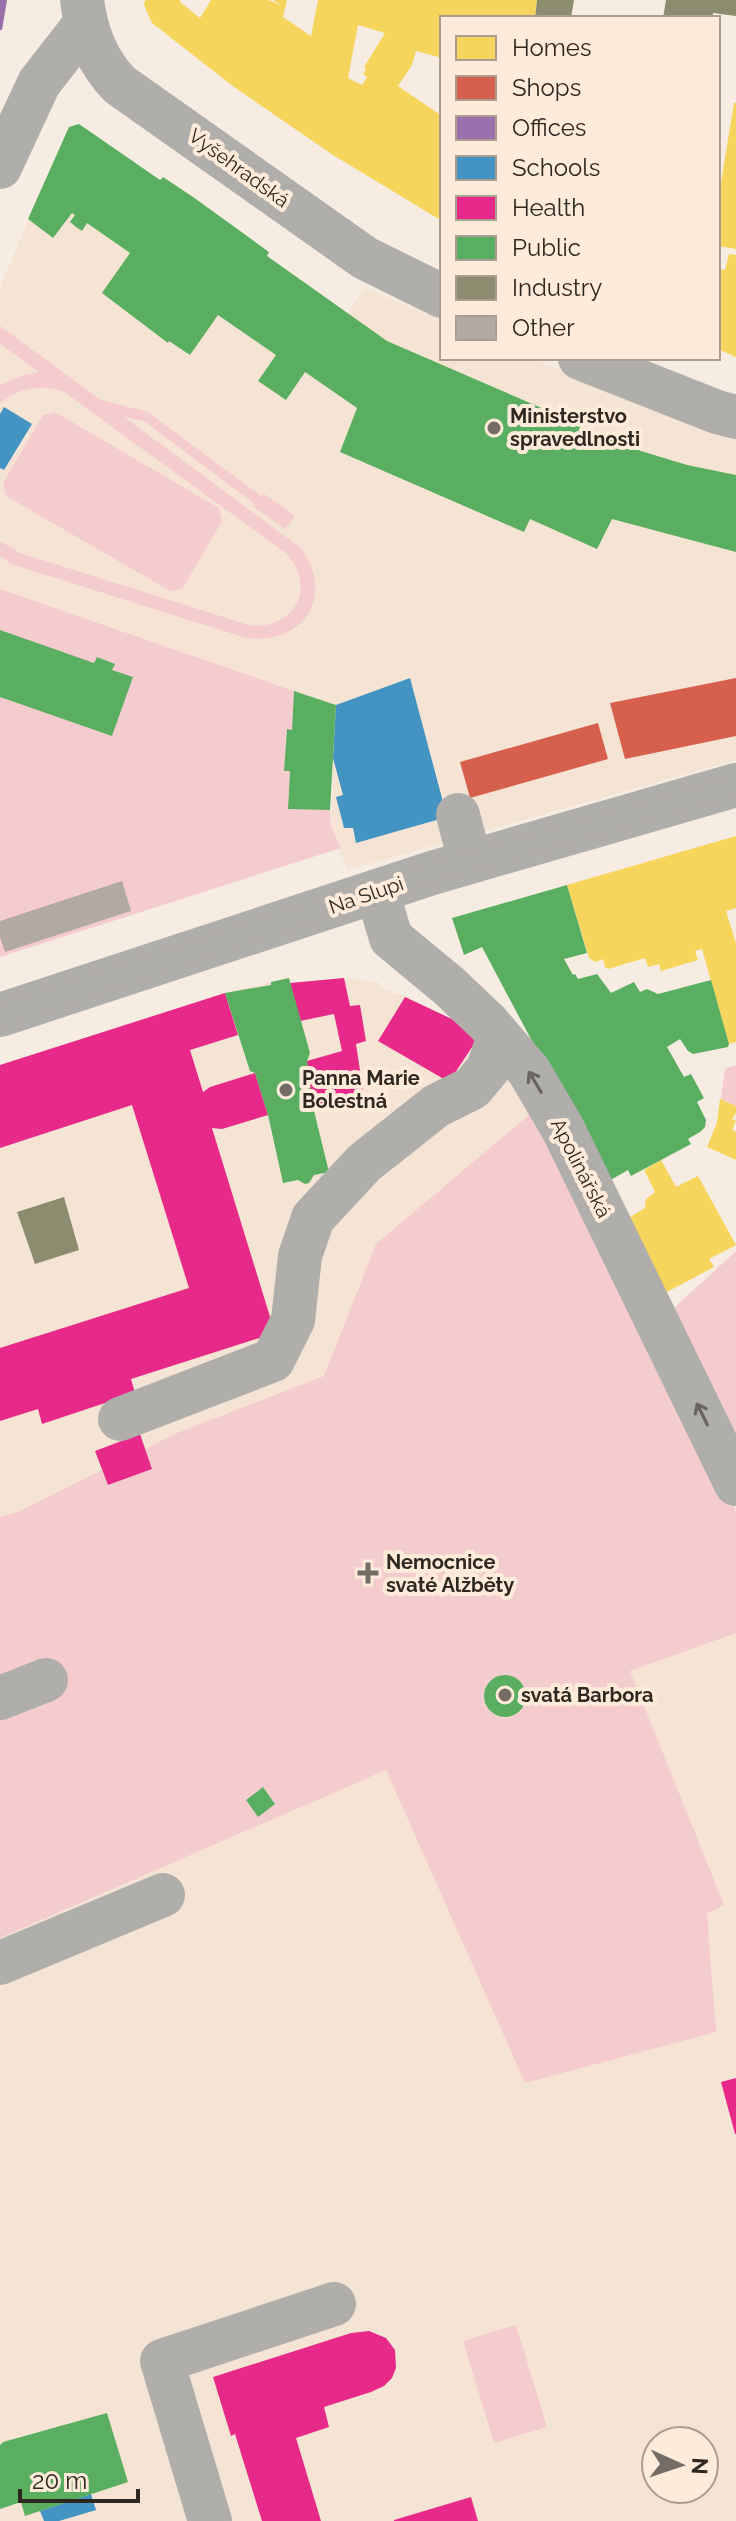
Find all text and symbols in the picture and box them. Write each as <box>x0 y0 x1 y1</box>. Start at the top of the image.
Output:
legend <box>440 16 720 360</box>
text: Homes <box>512 33 592 62</box>
text: Shops <box>512 73 581 102</box>
text: Offices <box>512 113 586 142</box>
street label: Vyšehradská <box>184 123 294 213</box>
text: Schools <box>512 153 600 182</box>
text: Health <box>512 193 585 222</box>
text: Public <box>512 233 581 262</box>
text: Industry <box>512 273 602 302</box>
text: Other <box>512 313 575 342</box>
place label: Ministerstvo spravedlnosti <box>510 404 640 451</box>
marker: Ministerstvo spravedlnosti <box>485 419 503 437</box>
street label: Na Slupi <box>325 871 407 919</box>
place label: Panna Marie Bolestná <box>302 1066 420 1113</box>
one-way arrow <box>527 1071 543 1094</box>
marker: Panna Marie Bolestná <box>277 1081 295 1099</box>
street label: Apolinářská <box>546 1114 616 1222</box>
one-way arrow <box>694 1403 709 1427</box>
place label: Nemocnice svaté Alžběty <box>386 1550 514 1597</box>
marker: Nemocnice svaté Alžběty <box>357 1562 379 1584</box>
place label: svatá Barbora <box>521 1683 653 1707</box>
marker: svatá Barbora <box>496 1686 514 1704</box>
north arrow <box>640 2425 720 2505</box>
scale bar <box>20 2453 138 2503</box>
text: N <box>687 2457 713 2475</box>
text: 20 m <box>32 2466 87 2495</box>

